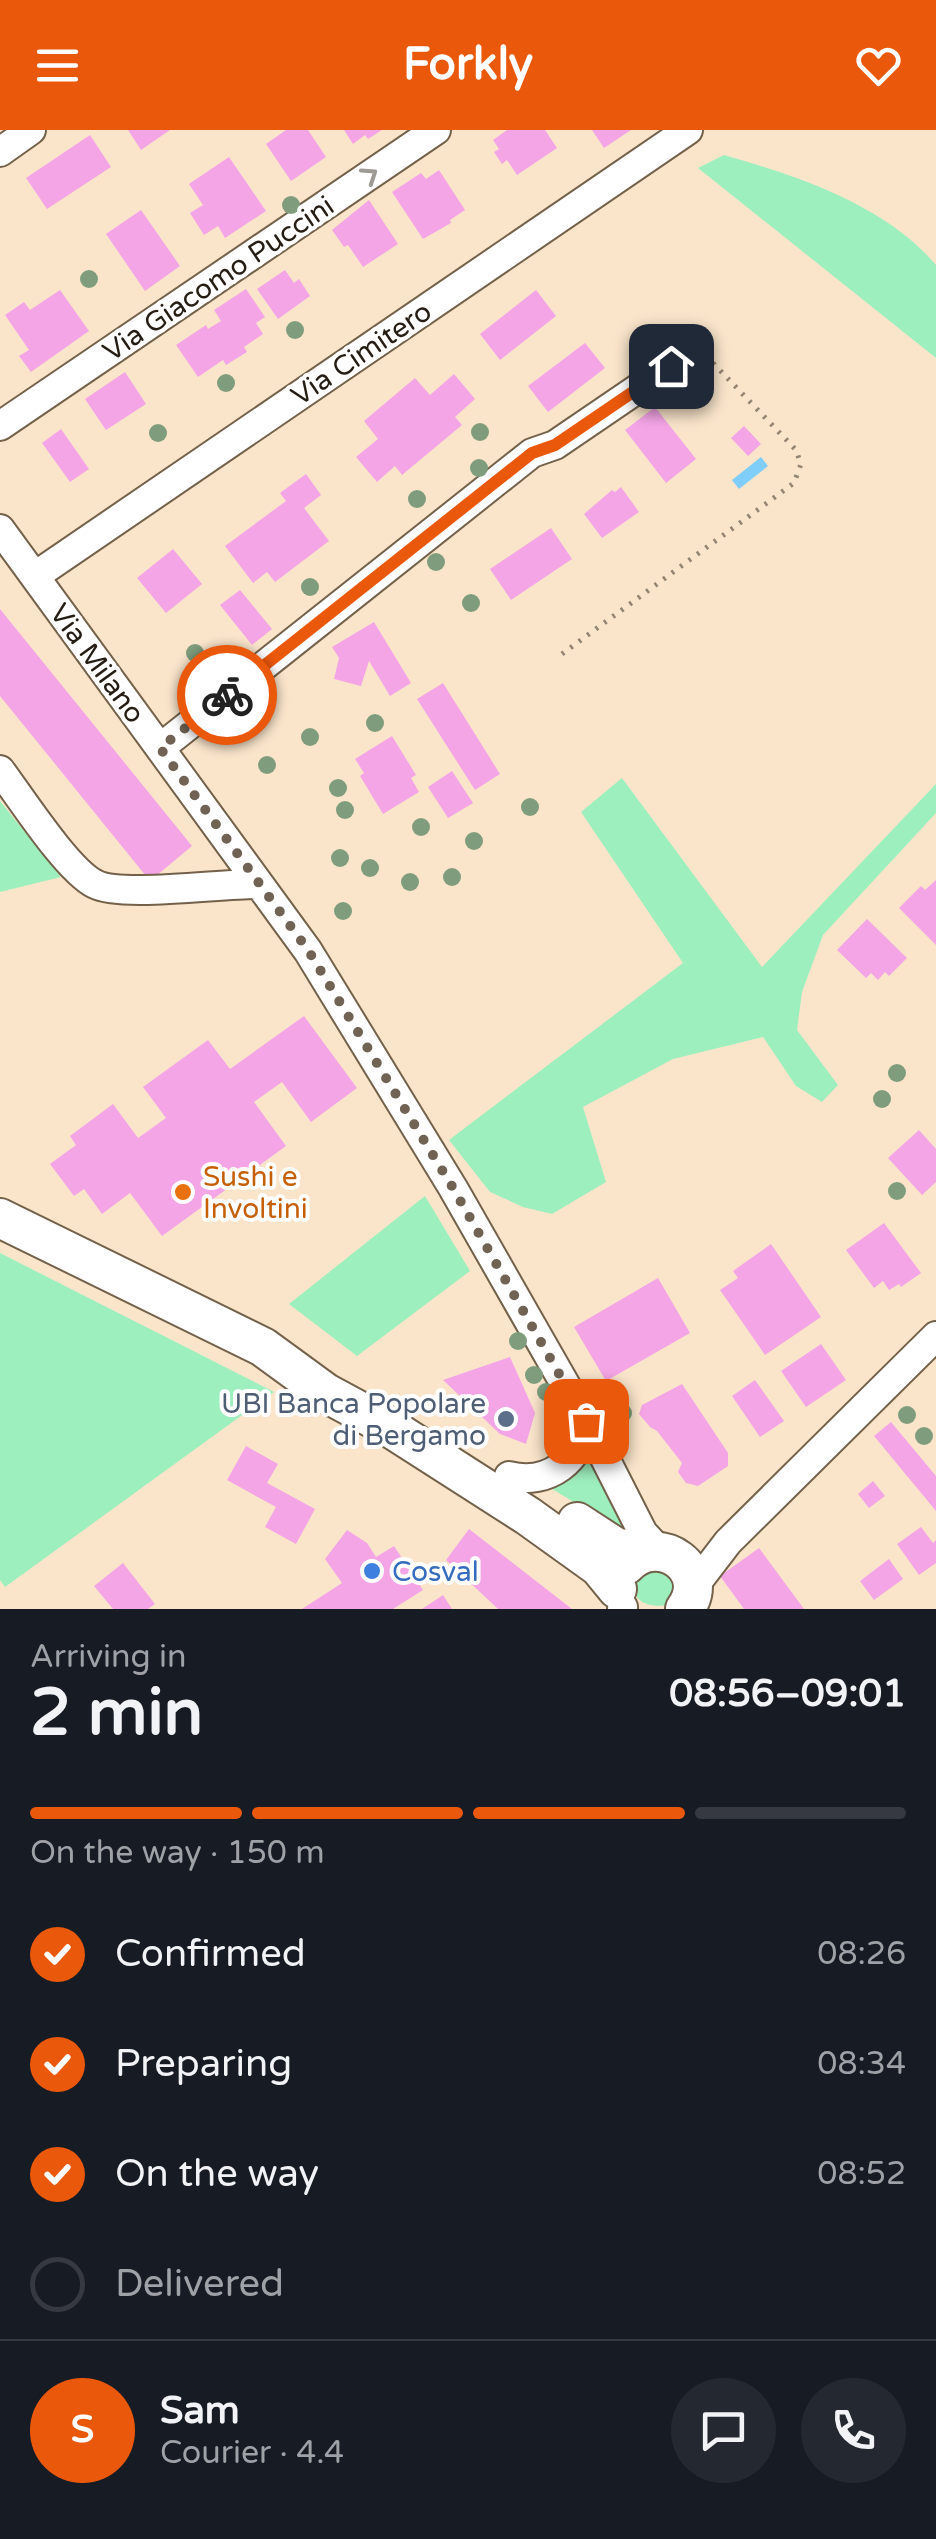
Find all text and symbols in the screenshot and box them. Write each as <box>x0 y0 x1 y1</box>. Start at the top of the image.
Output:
icon: menu <box>30 38 85 93</box>
text: Forkly <box>403 38 533 92</box>
icon: heart <box>851 38 906 93</box>
one-way arrow <box>359 168 377 187</box>
street label: Via Giacomo Puccini <box>97 189 341 369</box>
street label: Via Cimitero <box>285 294 438 413</box>
pin <box>629 324 714 409</box>
icon: home <box>644 339 699 394</box>
street label: Via Milano <box>42 597 152 730</box>
courier <box>177 645 277 745</box>
icon: bike <box>200 668 255 723</box>
place label: Sushi e Involtini <box>203 1160 308 1226</box>
marker: Sushi e Involtini <box>172 1181 194 1203</box>
pin <box>544 1379 629 1464</box>
place label: UBI Banca Popolare di Bergamo <box>221 1387 486 1453</box>
icon: bag <box>559 1394 614 1449</box>
marker: UBI Banca Popolare di Bergamo <box>495 1408 517 1430</box>
place label: Cosval <box>392 1555 479 1589</box>
marker: Cosval <box>361 1560 383 1582</box>
text: Arriving in <box>30 1638 187 1676</box>
text: 08:56–09:01 <box>669 1671 906 1717</box>
text: 2 min <box>30 1674 203 1753</box>
text: On the way · 150 m <box>30 1834 325 1872</box>
icon: check <box>30 1927 85 1982</box>
text: Confirmed <box>115 1931 306 1977</box>
text: 08:26 <box>817 1935 906 1973</box>
icon: check <box>30 2037 85 2092</box>
text: Preparing <box>115 2041 292 2087</box>
text: 08:34 <box>817 2045 906 2083</box>
icon: check <box>30 2147 85 2202</box>
text: On the way <box>115 2151 319 2197</box>
text: 08:52 <box>817 2155 906 2193</box>
text: Delivered <box>115 2261 284 2307</box>
button: chat <box>671 2378 776 2483</box>
button: phone <box>801 2378 906 2483</box>
text: Sam <box>160 2388 240 2434</box>
text: S <box>71 2407 94 2453</box>
text: Courier · 4.4 <box>160 2434 344 2472</box>

